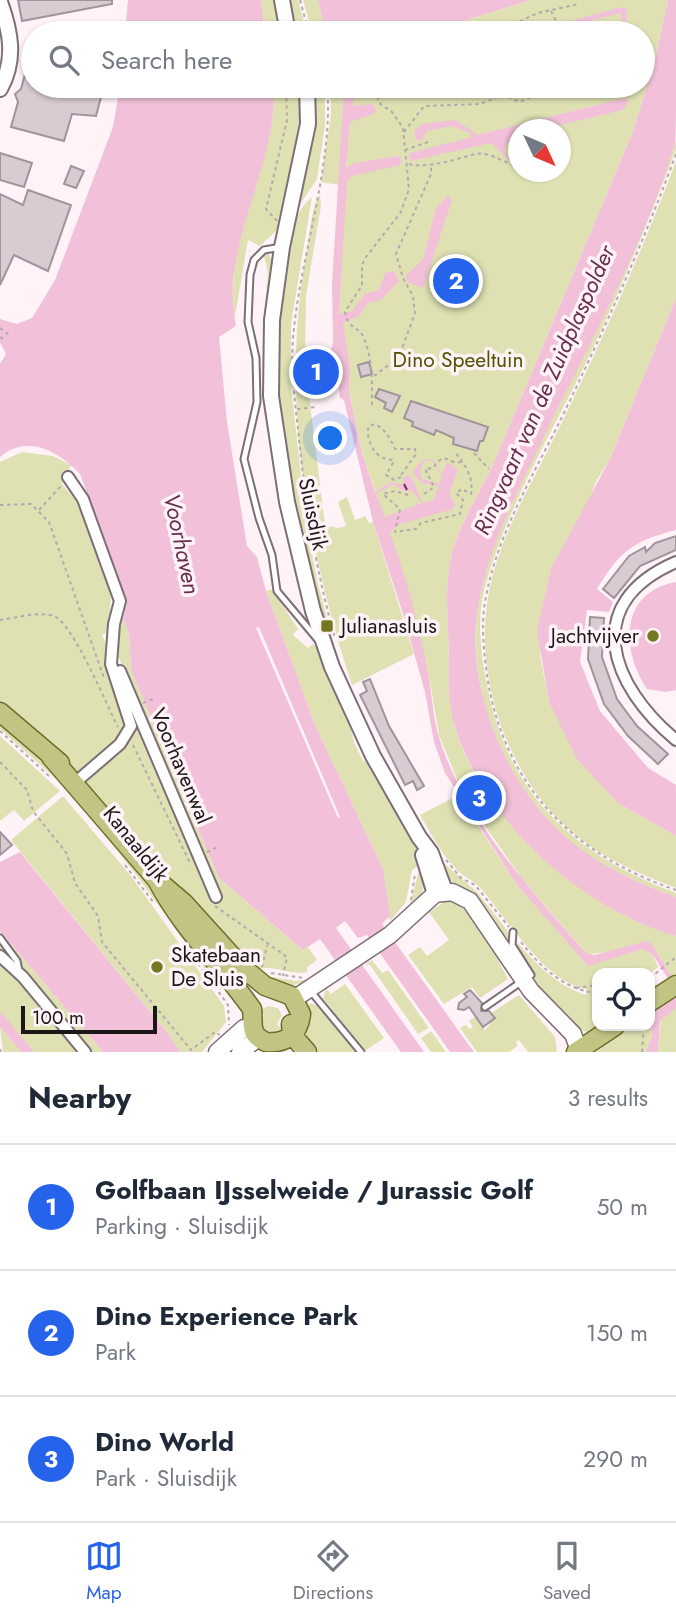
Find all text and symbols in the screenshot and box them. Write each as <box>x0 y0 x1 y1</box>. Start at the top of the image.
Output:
search box <box>21 21 655 98</box>
icon: search <box>45 41 83 79</box>
text: Search here <box>101 41 233 79</box>
north arrow <box>508 119 571 182</box>
water label: Ringvaart van de Zuidplaspolder <box>465 239 624 540</box>
pin: 2 <box>433 255 479 307</box>
park label: Dino Speeltuin <box>392 345 524 375</box>
pin: 1 <box>293 346 339 398</box>
your location <box>313 421 347 455</box>
street label: Sluisdijk <box>291 475 335 554</box>
water label: Voorhaven <box>155 491 209 597</box>
place label: Julianasluis <box>338 611 437 641</box>
marker: Julianasluis <box>319 618 335 634</box>
place label: Jachtvijver <box>548 621 640 651</box>
marker: Jachtvijver <box>645 628 661 644</box>
street label: Voorhavenwal <box>143 703 219 829</box>
pin: 3 <box>456 772 502 824</box>
street label: Kanaaldijk <box>96 800 176 889</box>
place label: Skatebaan De Sluis <box>171 940 261 994</box>
marker: Skatebaan De Sluis <box>149 959 165 975</box>
map controls <box>592 968 655 1031</box>
button: locate <box>592 968 655 1031</box>
scale bar <box>21 1003 158 1035</box>
text: 100 m <box>32 1004 84 1031</box>
text: Nearby <box>28 1076 131 1119</box>
text: 3 results <box>568 1081 648 1115</box>
text: Golfbaan IJsselweide / Jurassic Golf <box>95 1171 533 1209</box>
text: 1 <box>45 1190 57 1224</box>
text: 50 m <box>596 1190 648 1224</box>
text: Parking · Sluisdijk <box>95 1209 268 1243</box>
text: Dino Experience Park <box>95 1297 358 1335</box>
text: 2 <box>43 1316 59 1350</box>
text: 150 m <box>586 1316 648 1350</box>
text: Park <box>95 1335 136 1369</box>
text: Dino World <box>95 1423 234 1461</box>
text: 3 <box>44 1442 58 1476</box>
text: 290 m <box>583 1442 648 1476</box>
text: Park · Sluisdijk <box>95 1461 237 1495</box>
tab: Map <box>85 1537 123 1606</box>
tab: Directions <box>293 1537 373 1606</box>
tab: Saved <box>543 1537 591 1606</box>

